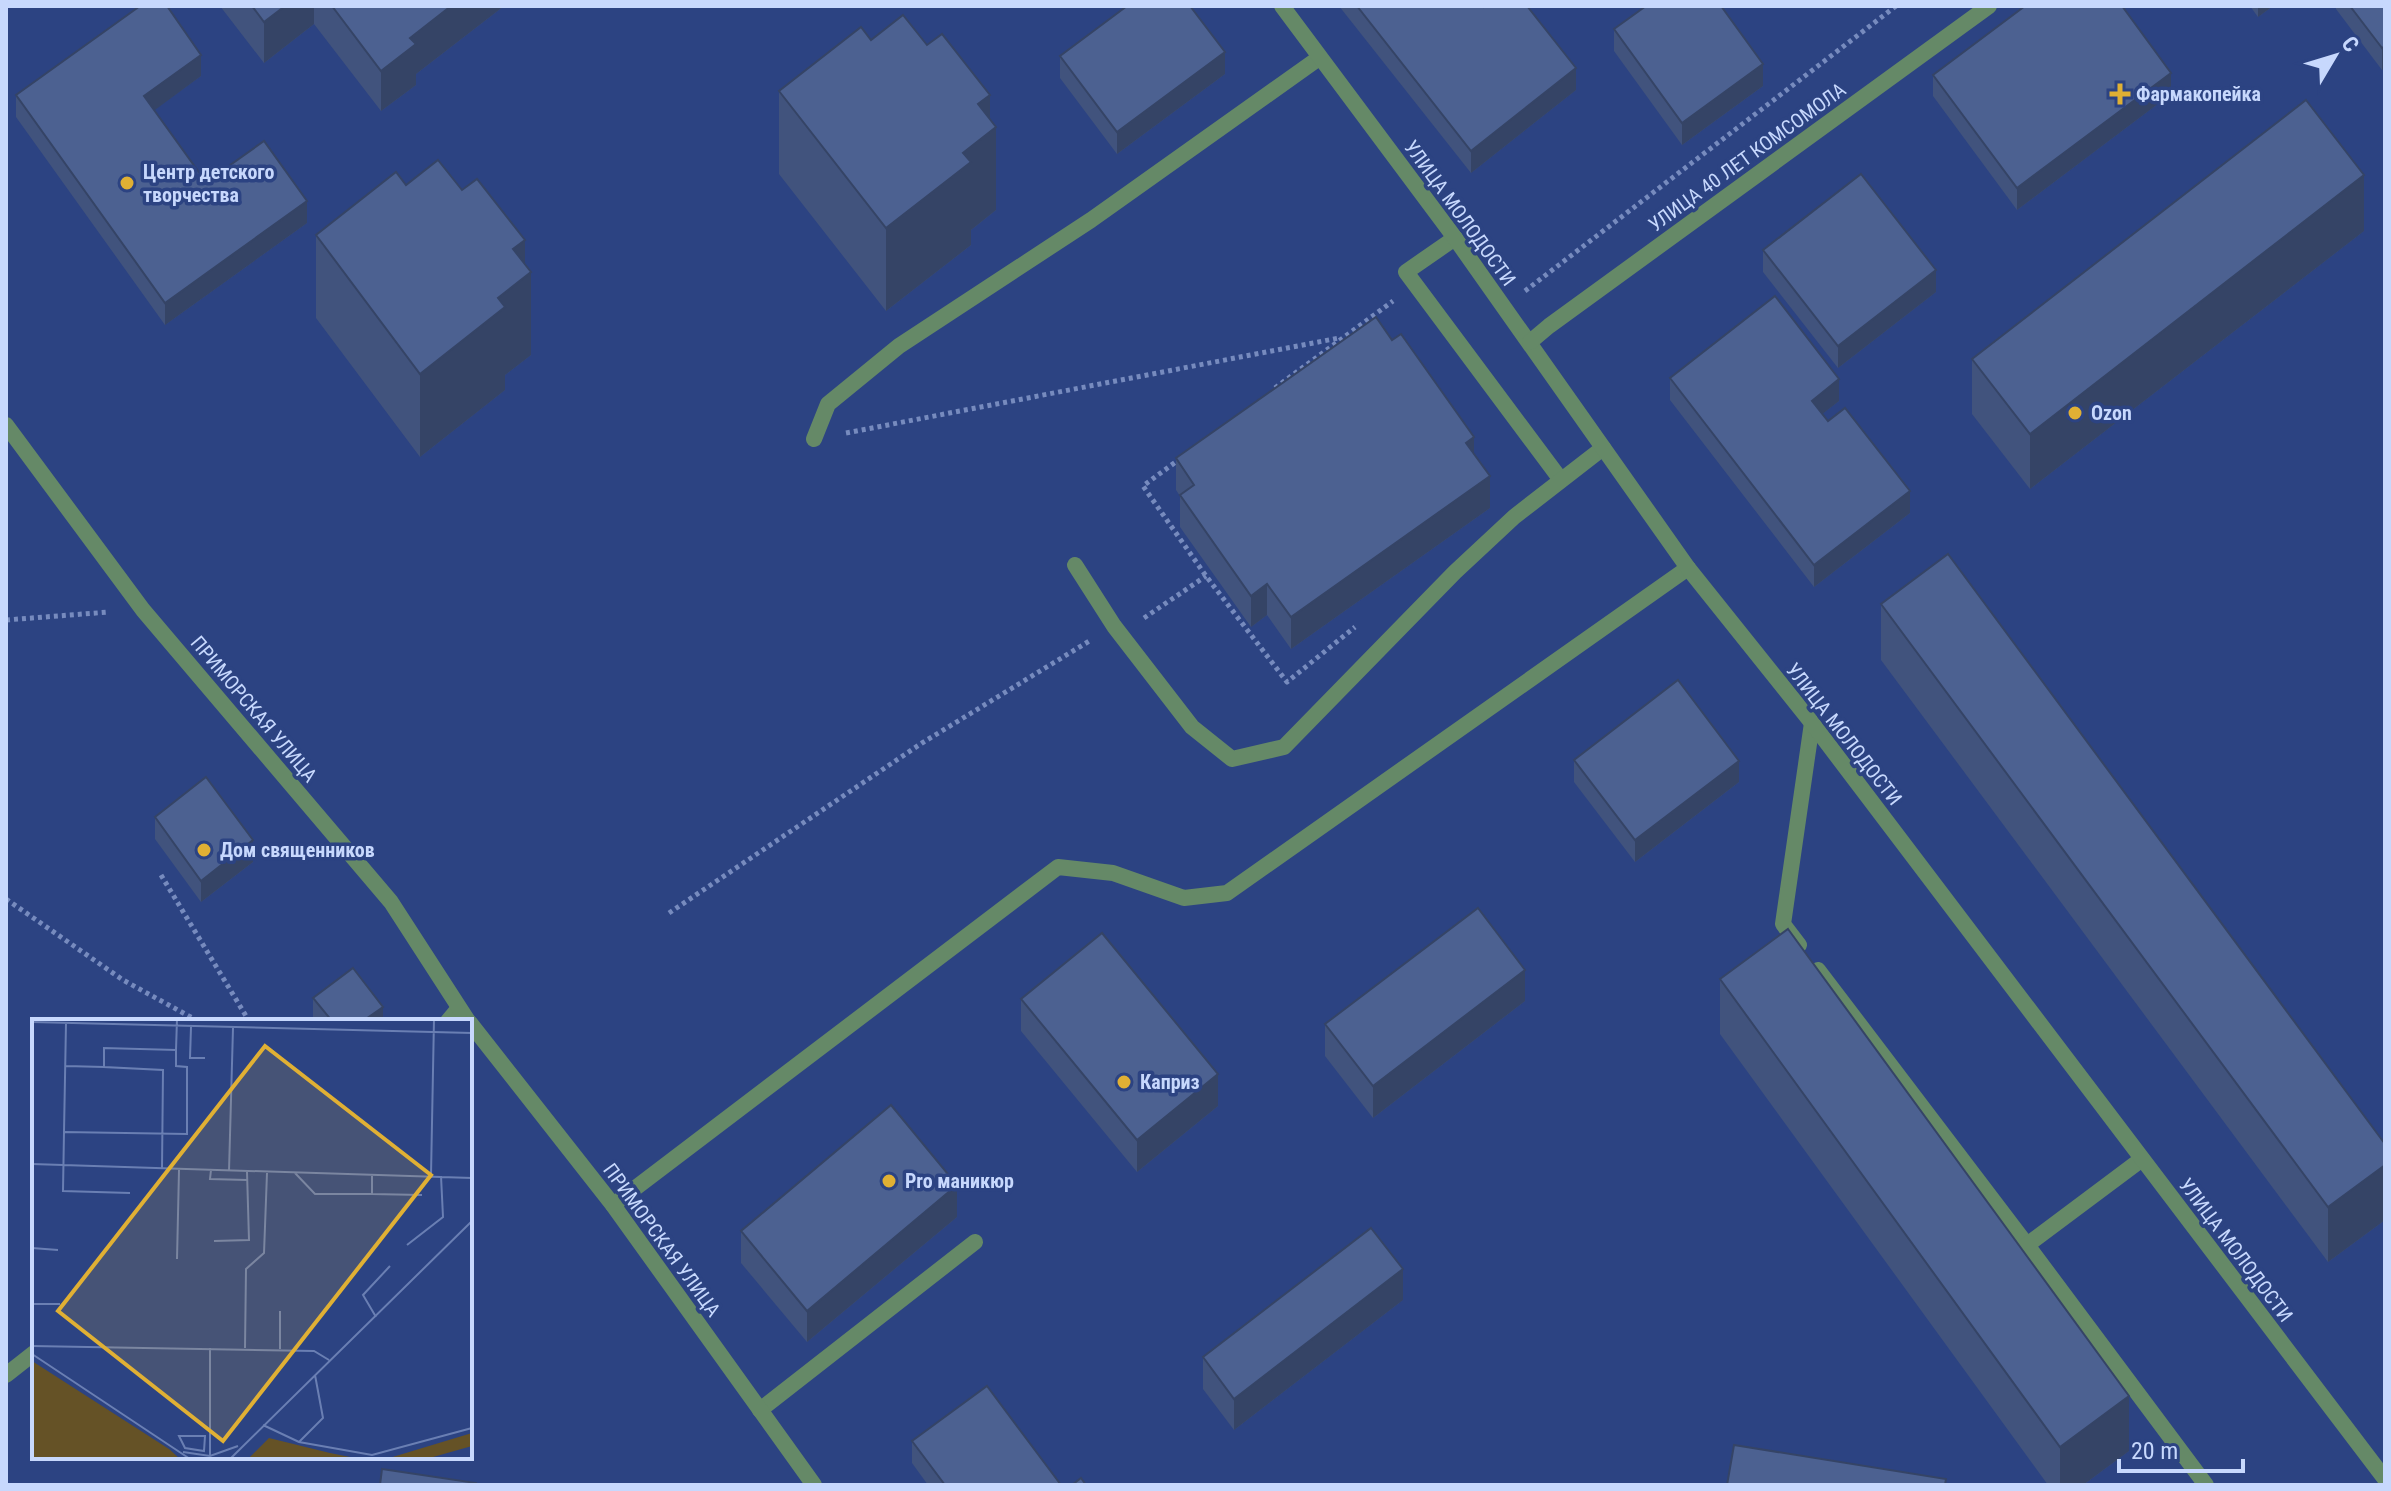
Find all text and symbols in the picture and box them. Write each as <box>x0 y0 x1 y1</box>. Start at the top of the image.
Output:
north arrow <box>2295 16 2375 96</box>
text: С <box>2337 31 2364 57</box>
street label: УЛИЦА 40 ЛЕТ КОМСОМОЛА <box>1644 77 1851 237</box>
place label: Фармакопейка <box>2136 82 2261 106</box>
marker: Фармакопейка <box>2111 85 2129 103</box>
street label: УЛИЦА МОЛОДОСТИ <box>1399 136 1521 290</box>
place label: Центр детского творчества <box>143 160 275 207</box>
marker: Центр детского творчества <box>118 174 136 192</box>
place label: Ozon <box>2091 401 2132 425</box>
marker: Ozon <box>2066 404 2084 422</box>
street label: ПРИМОРСКАЯ УЛИЦА <box>186 631 323 787</box>
street label: УЛИЦА МОЛОДОСТИ <box>1781 658 1907 810</box>
place label: Дом священников <box>220 838 375 862</box>
marker: Дом священников <box>195 841 213 859</box>
inset map <box>32 1019 472 1459</box>
place label: Каприз <box>1140 1070 1200 1094</box>
marker: Каприз <box>1115 1073 1133 1091</box>
street label: ПРИМОРСКАЯ УЛИЦА <box>598 1159 726 1322</box>
place label: Pro маникюр <box>905 1169 1014 1193</box>
marker: Pro маникюр <box>880 1172 898 1190</box>
street label: УЛИЦА МОЛОДОСТИ <box>2174 1173 2298 1327</box>
scale bar <box>2119 1423 2243 1473</box>
text: 20 m <box>2131 1437 2178 1465</box>

